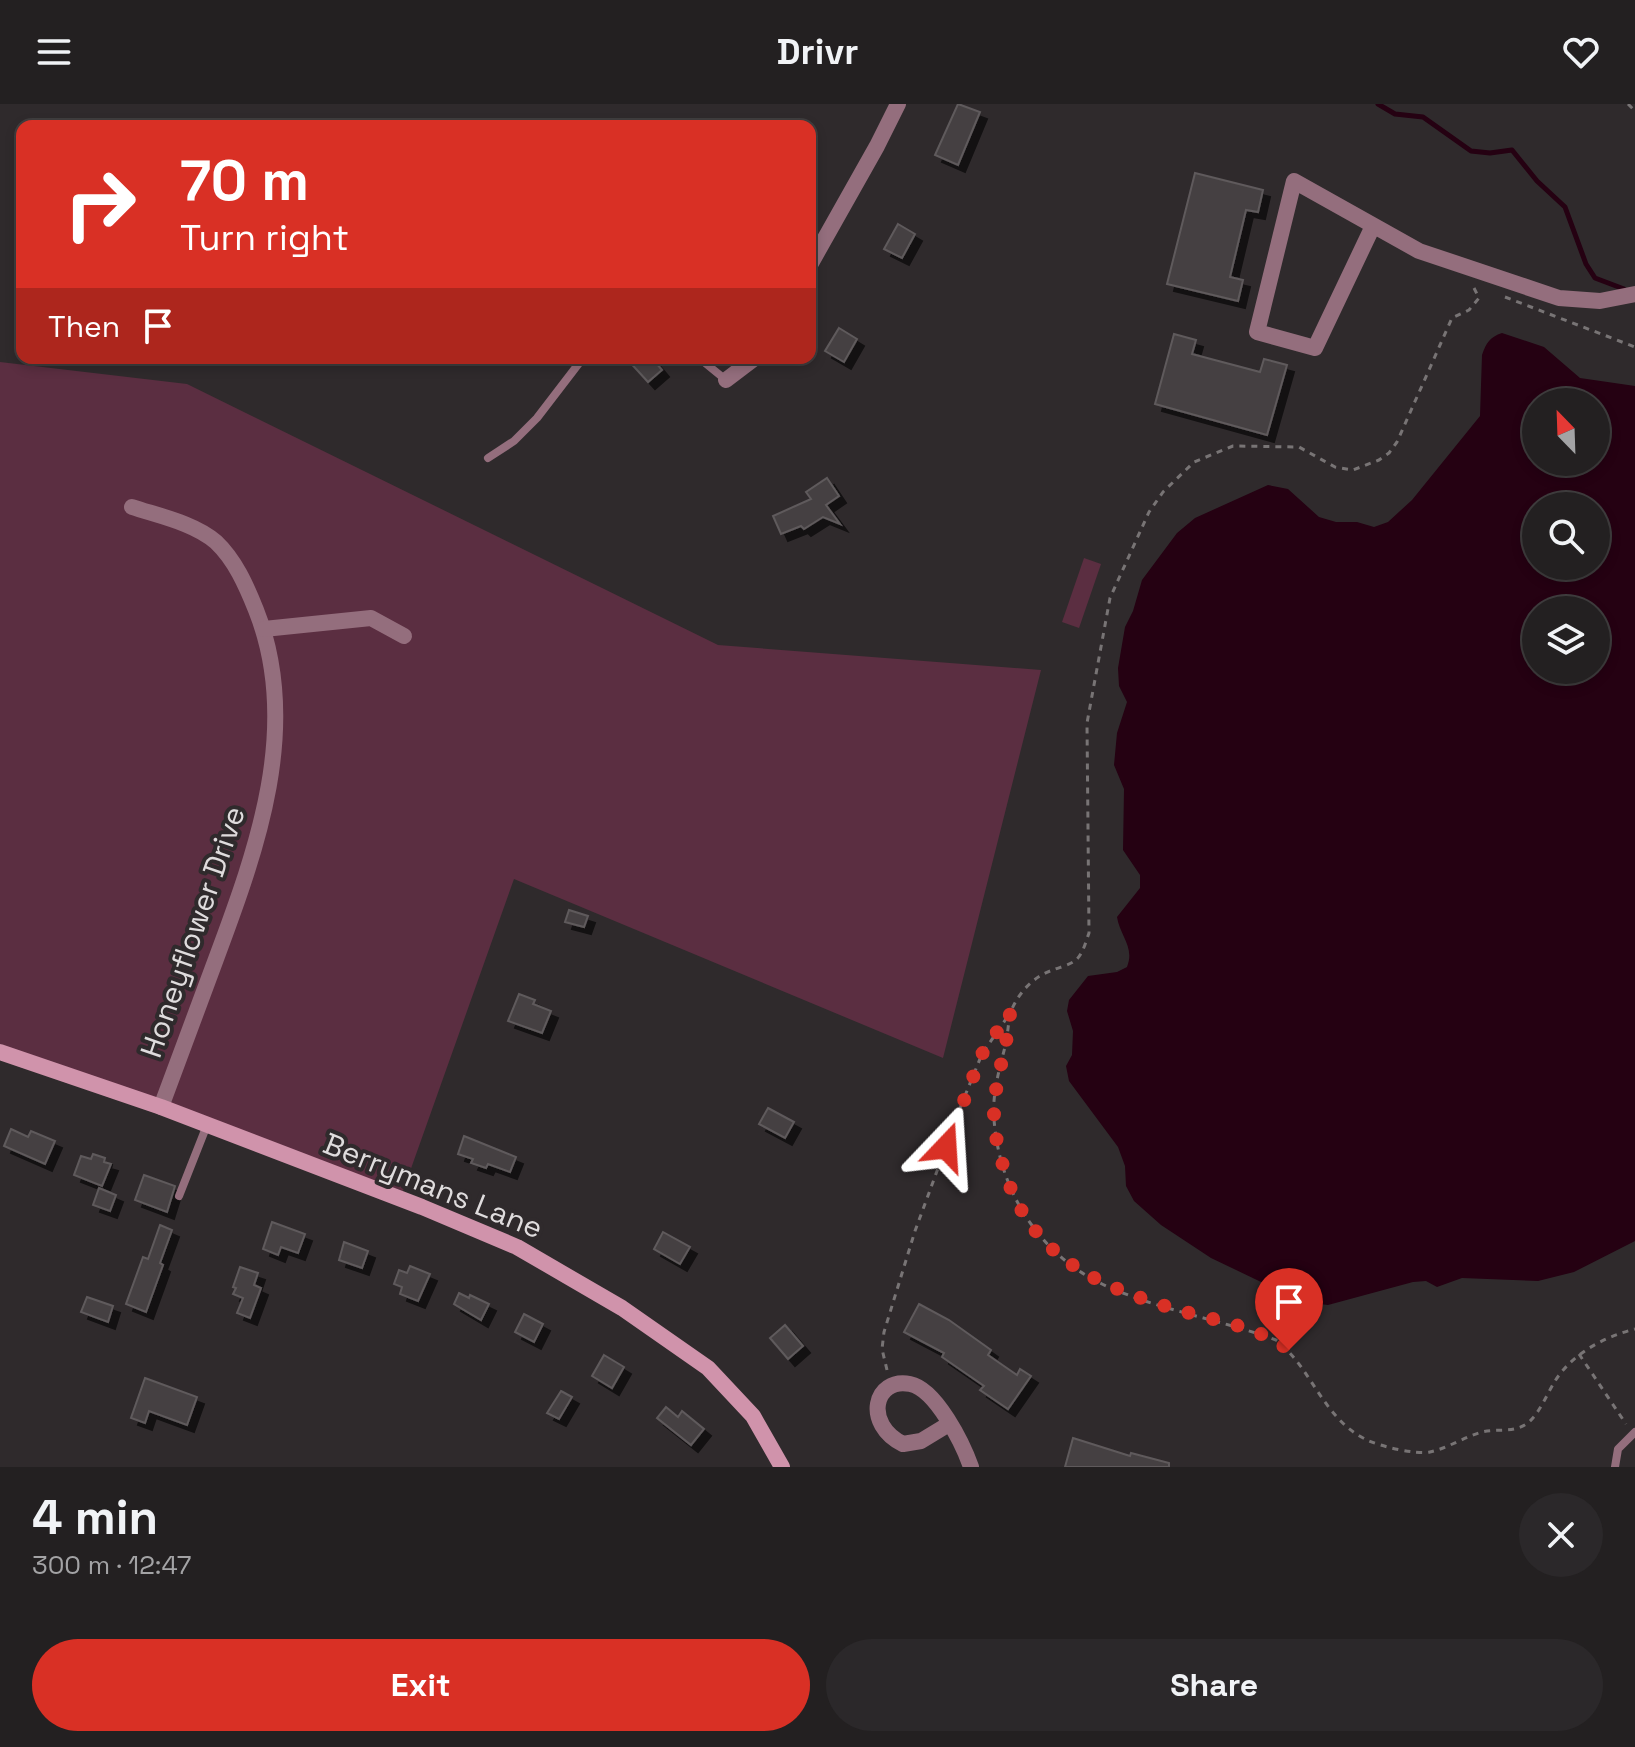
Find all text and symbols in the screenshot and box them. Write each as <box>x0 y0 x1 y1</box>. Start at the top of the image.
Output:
text: Drivr <box>777 29 858 75</box>
icon: menu <box>32 30 76 74</box>
icon: heart <box>1559 30 1603 74</box>
text: 70 m <box>180 145 309 216</box>
icon: right <box>48 152 152 256</box>
text: Turn right <box>180 215 349 261</box>
icon: arrive <box>136 304 180 348</box>
text: Then <box>48 307 120 346</box>
north arrow <box>1522 388 1610 476</box>
map controls <box>1522 388 1610 684</box>
button: search <box>1522 492 1610 580</box>
button: layers <box>1522 596 1610 684</box>
street label: Honeyflower Drive <box>131 801 254 1063</box>
position arrow <box>904 1105 988 1189</box>
street label: Berrymans Lane <box>318 1124 549 1247</box>
pin <box>1255 1268 1323 1350</box>
icon: arrive <box>1267 1280 1311 1324</box>
text: 4 min <box>32 1487 158 1548</box>
button: close <box>1519 1493 1603 1577</box>
text: 300 m · 12:47 <box>32 1548 192 1582</box>
button: Exit <box>32 1639 810 1731</box>
button: Share <box>826 1639 1603 1731</box>

